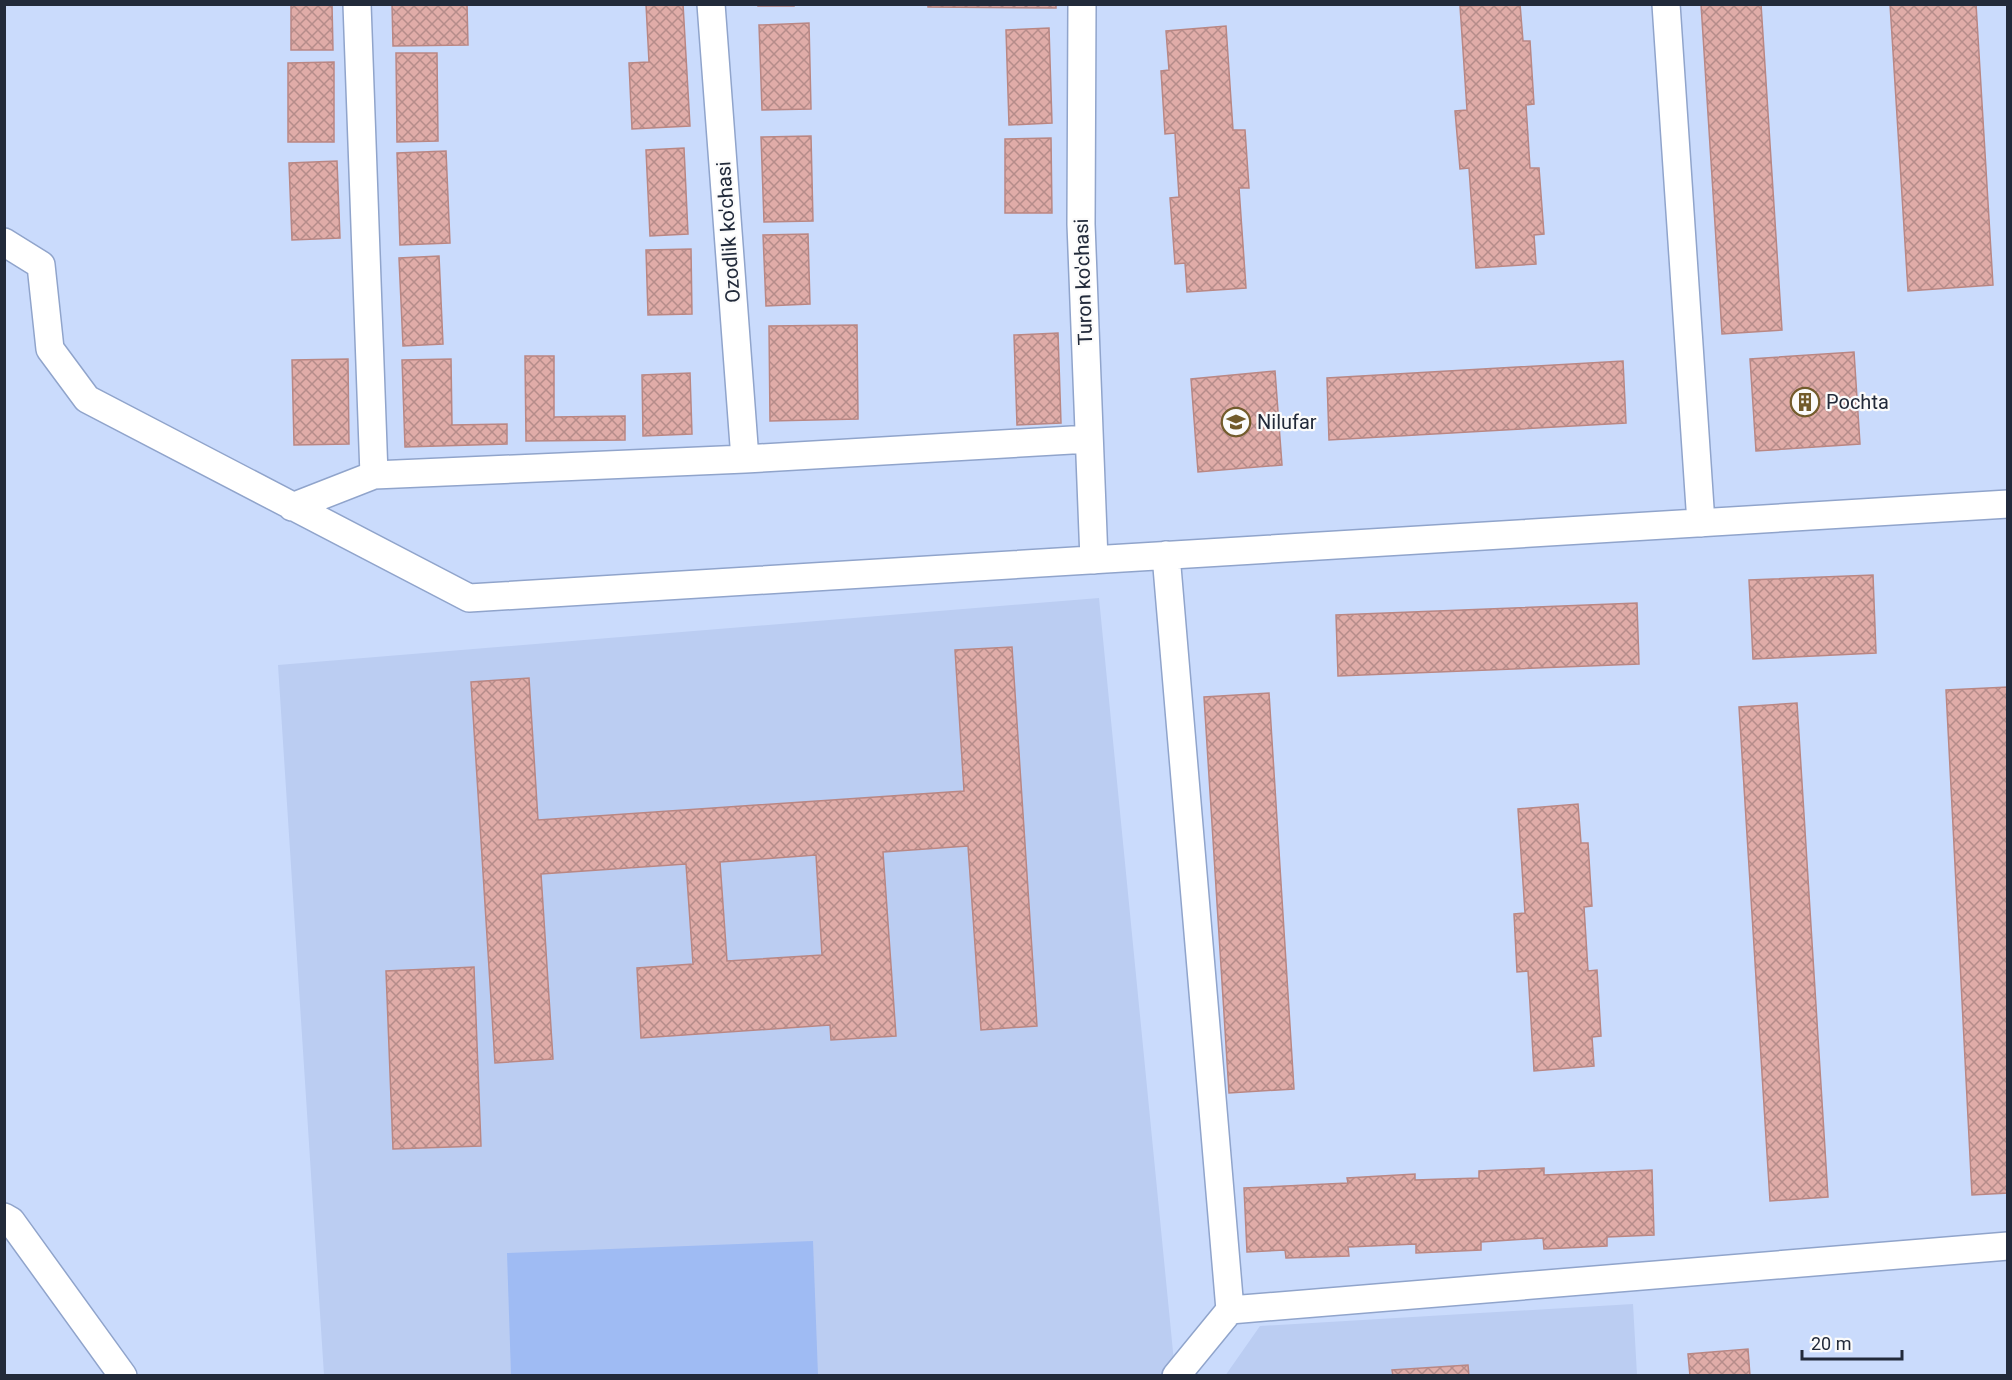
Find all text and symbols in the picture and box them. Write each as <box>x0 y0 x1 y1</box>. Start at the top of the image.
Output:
street label: Ozodlik ko'chasi <box>711 160 745 304</box>
street label: Turon ko'chasi <box>1069 218 1097 346</box>
building icon: Pochta <box>1789 386 1821 418</box>
place label: Pochta <box>1826 390 1889 414</box>
school or university icon: Nilufar <box>1220 406 1252 438</box>
place label: Nilufar <box>1257 410 1317 434</box>
scale bar <box>1802 1323 1902 1361</box>
text: 20 m <box>1811 1333 1851 1354</box>

